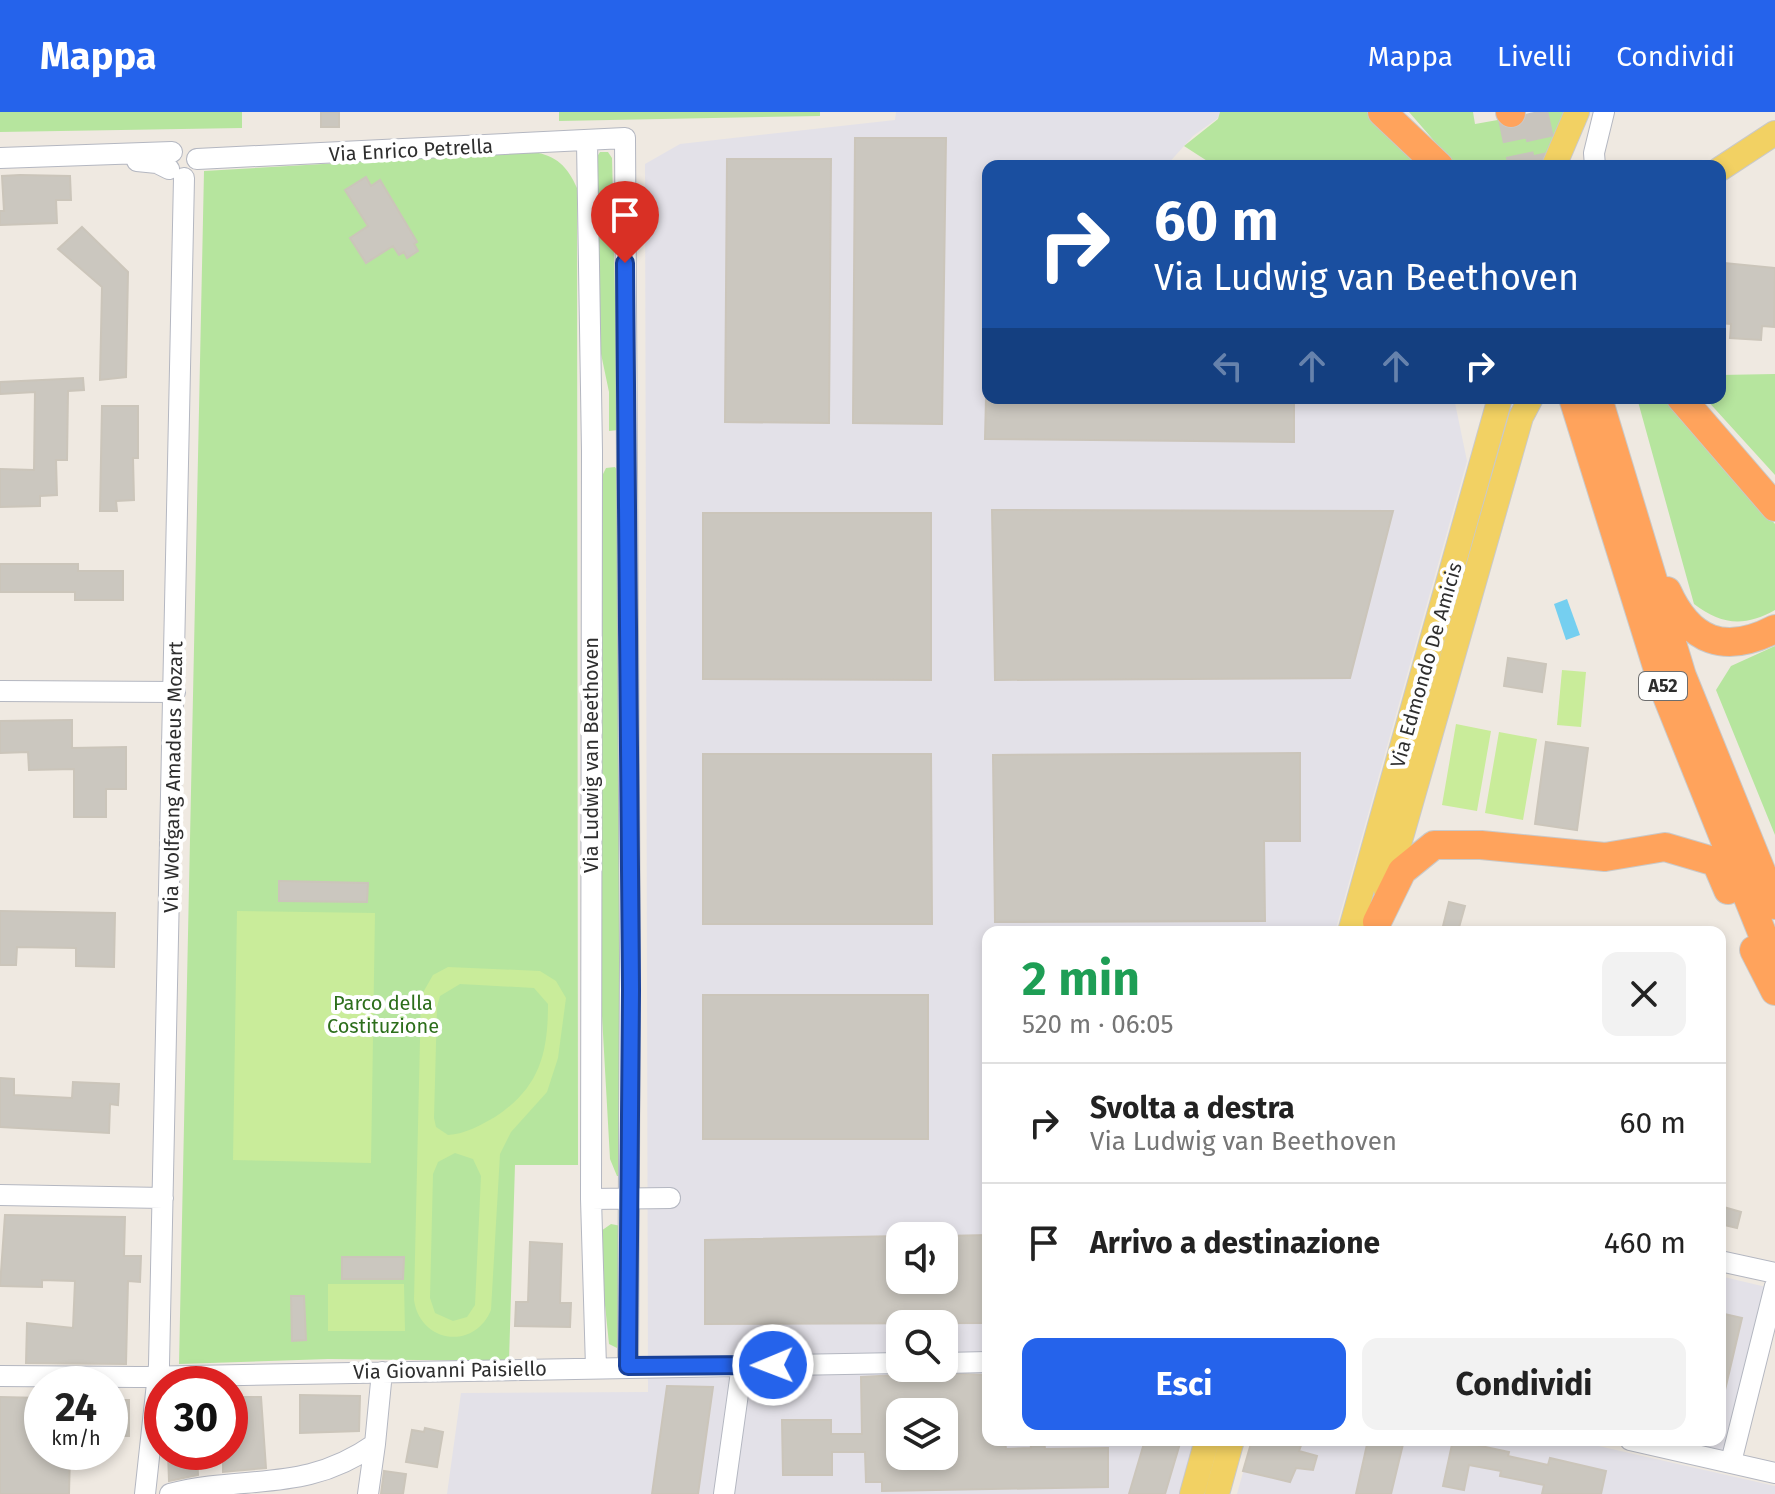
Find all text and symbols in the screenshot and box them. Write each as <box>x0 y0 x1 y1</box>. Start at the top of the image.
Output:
text: Mappa <box>40 33 157 79</box>
text: Mappa <box>1368 40 1453 73</box>
text: Livelli <box>1497 40 1572 73</box>
text: Condividi <box>1616 40 1735 73</box>
street label: Via Enrico Petrella <box>328 134 494 166</box>
pin <box>591 181 659 263</box>
text: 60 m <box>1154 188 1279 255</box>
icon: right <box>1022 192 1126 296</box>
icon: arrive <box>603 193 647 237</box>
text: Via Ludwig van Beethoven <box>1154 256 1579 300</box>
icon: left <box>1206 344 1250 388</box>
icon: ahead <box>1290 344 1334 388</box>
icon: ahead <box>1374 344 1418 388</box>
icon: right <box>1458 344 1502 388</box>
street label: Via Edmondo De Amicis <box>1385 560 1467 770</box>
street label: Via Ludwig van Beethoven <box>579 637 603 873</box>
street label: Via Wolfgang Amadeus Mozart <box>159 640 187 913</box>
road number: A52 <box>1639 672 1687 700</box>
text: 2 min <box>1022 950 1140 1008</box>
button: close <box>1602 952 1686 1036</box>
park label: Parco della Costituzione <box>327 991 439 1038</box>
text: 520 m · 06:05 <box>1022 1009 1173 1040</box>
text: Svolta a destra <box>1090 1090 1295 1126</box>
icon: right <box>1022 1101 1066 1145</box>
text: 60 m <box>1620 1105 1686 1141</box>
text: Via Ludwig van Beethoven <box>1090 1126 1397 1157</box>
icon: arrive <box>1022 1221 1066 1265</box>
map controls <box>886 1222 958 1470</box>
button: sound <box>886 1222 958 1294</box>
text: Arrivo a destinazione <box>1090 1225 1380 1261</box>
text: 460 m <box>1604 1225 1686 1261</box>
button: search <box>886 1310 958 1382</box>
position arrow <box>731 1323 815 1407</box>
button: Esci <box>1022 1338 1346 1430</box>
button: Condividi <box>1362 1338 1686 1430</box>
street label: Via Giovanni Paisiello <box>353 1356 547 1384</box>
speed limit sign: 30 <box>144 1366 248 1470</box>
text: 24 <box>55 1384 97 1432</box>
button: layers <box>886 1398 958 1470</box>
text: km/h <box>51 1426 101 1450</box>

